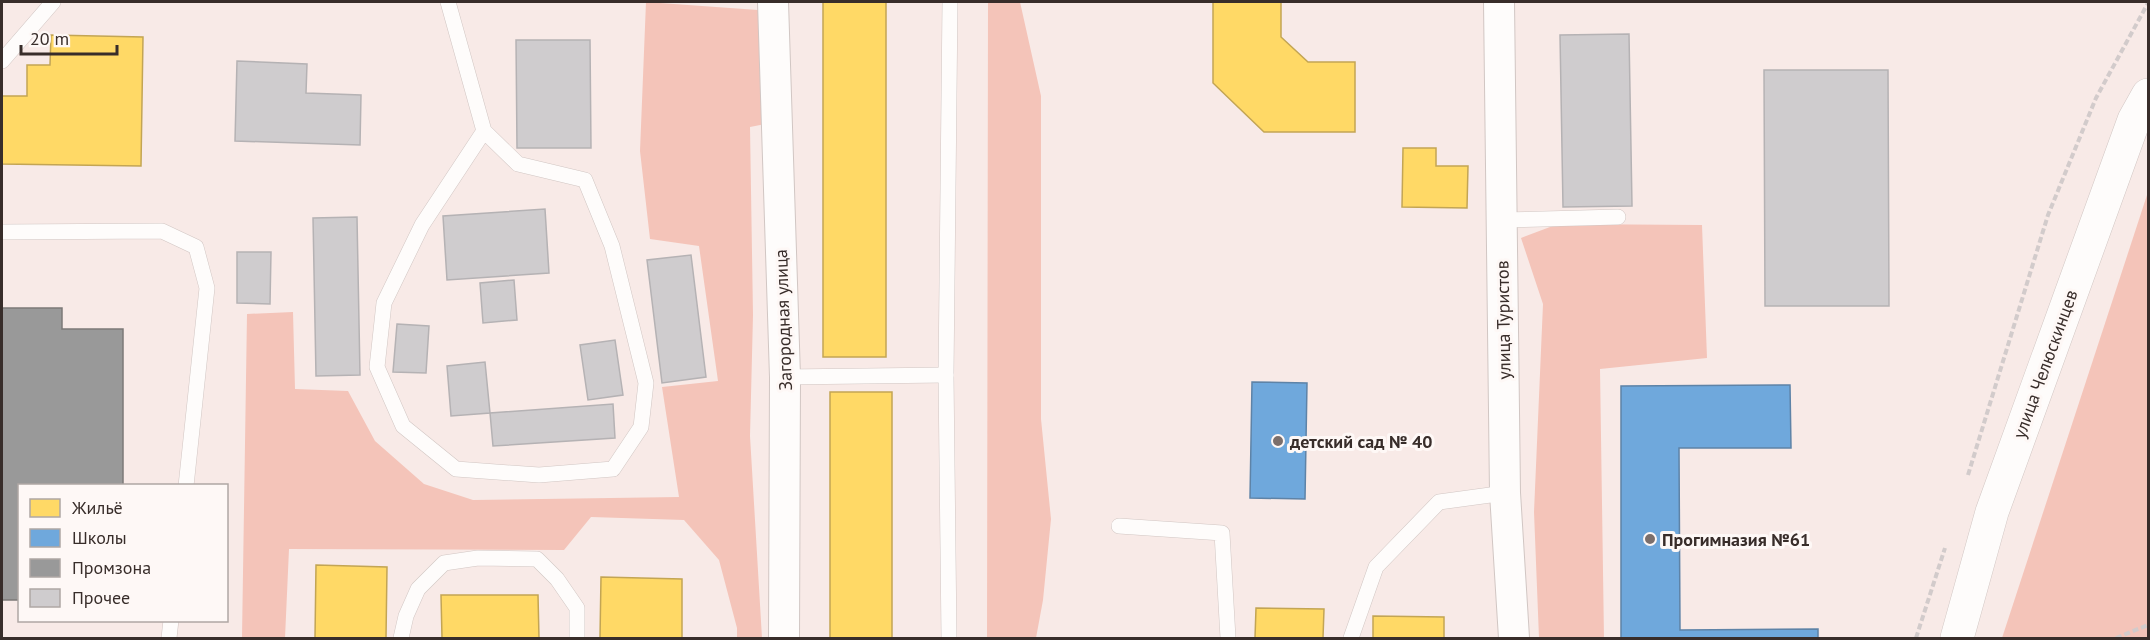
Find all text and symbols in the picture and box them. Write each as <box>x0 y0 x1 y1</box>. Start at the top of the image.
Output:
scale bar <box>21 18 117 56</box>
text: 20 m <box>30 27 69 50</box>
street label: Загородная улица <box>769 249 797 391</box>
street label: улица Туристов <box>1490 260 1516 380</box>
street label: улица Челюскинцев <box>2007 287 2083 441</box>
place label: детский сад № 40 <box>1289 430 1432 453</box>
marker: детский сад № 40 <box>1271 434 1285 448</box>
legend <box>18 484 228 622</box>
text: Жильё <box>71 496 123 519</box>
text: Школы <box>72 526 127 549</box>
place label: Прогимназия №61 <box>1662 528 1810 551</box>
marker: Прогимназия №61 <box>1643 532 1657 546</box>
text: Промзона <box>72 556 151 579</box>
text: Прочее <box>72 586 130 609</box>

